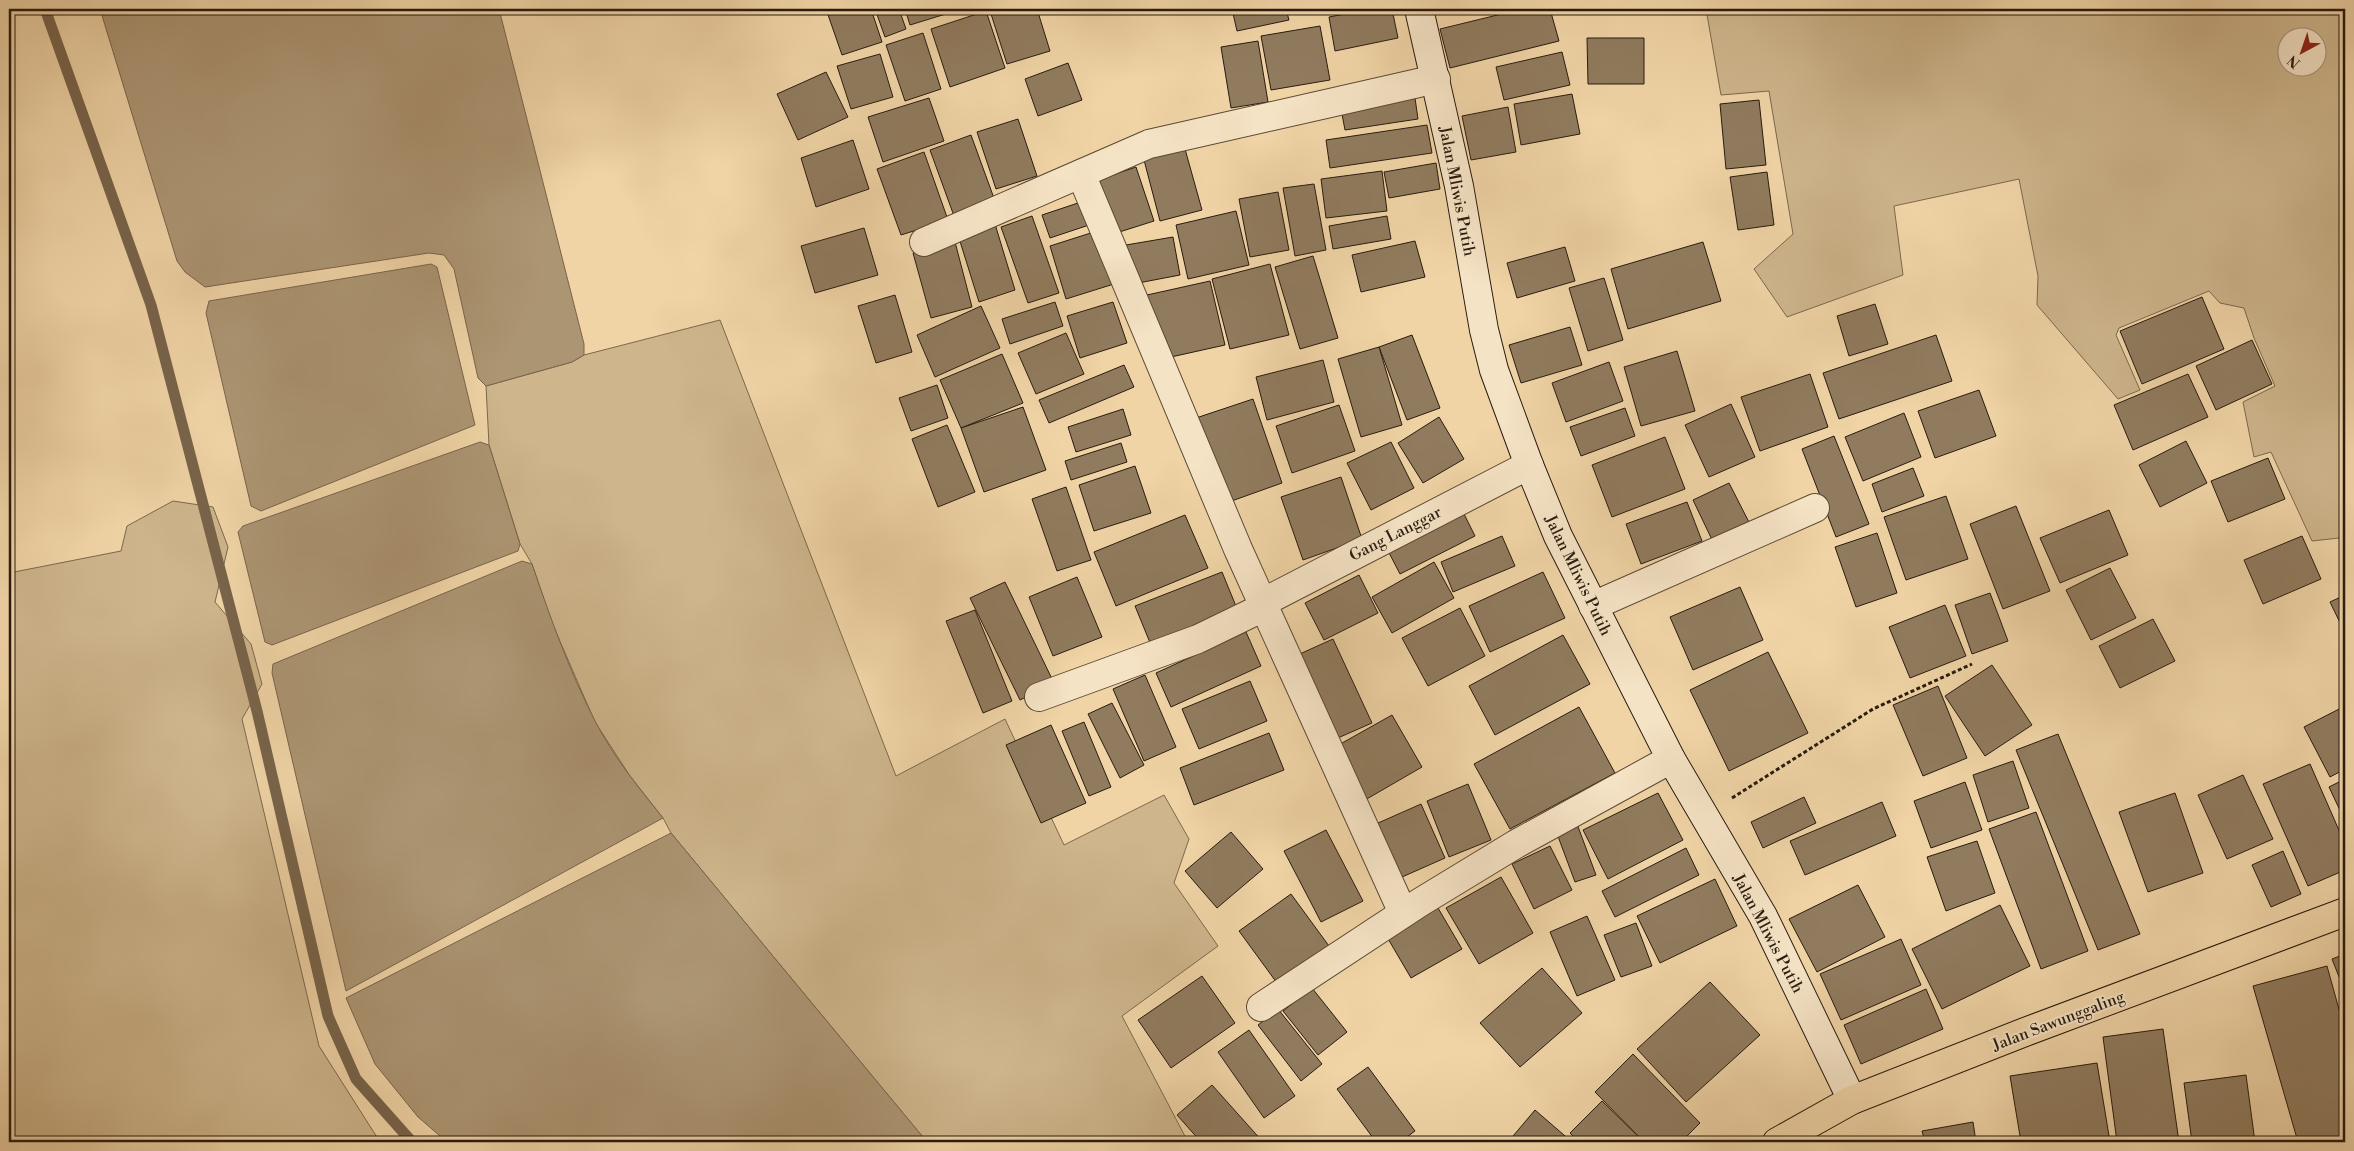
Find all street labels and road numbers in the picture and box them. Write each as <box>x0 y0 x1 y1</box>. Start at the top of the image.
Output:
street label: Jalan Mliwis Putih <box>1434 124 1480 258</box>
street label: Gang Langgar <box>1346 502 1445 566</box>
street label: Jalan Mliwis Putih <box>1540 511 1616 640</box>
street label: Jalan Mliwis Putih <box>1728 870 1808 997</box>
street label: Jalan Sawunggaling <box>1989 986 2128 1056</box>

